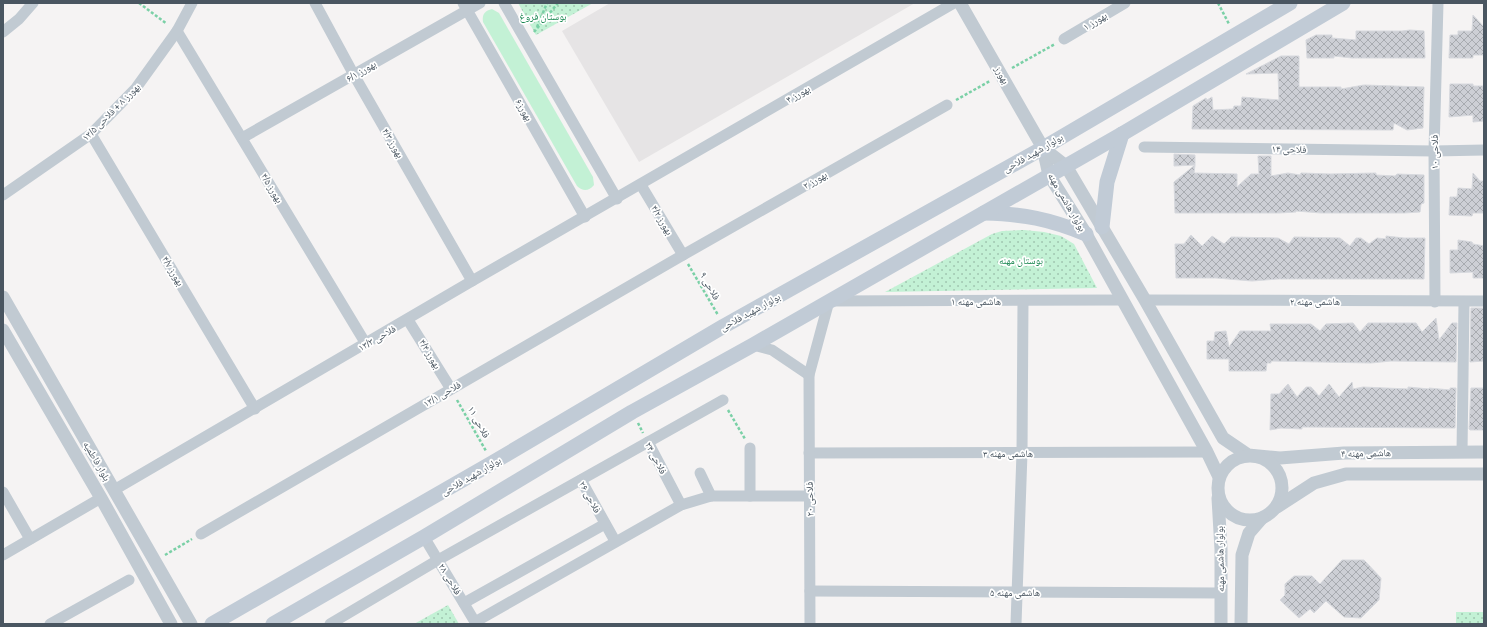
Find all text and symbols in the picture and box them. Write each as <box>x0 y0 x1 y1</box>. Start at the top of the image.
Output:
street label: بهورز ۱ <box>1081 9 1110 33</box>
park label: بوستان فروغ <box>519 10 567 23</box>
street label: بهورز ۶/۱ <box>344 57 379 85</box>
street label: بهورز <box>991 63 1012 87</box>
street label: بهورز ۸ + فلاحی ۱۳/۵ <box>79 80 143 144</box>
street label: بهورز ۴ <box>784 82 813 106</box>
street label: بهورز۶ <box>513 97 536 124</box>
street label: بهورز ۴/۳ <box>379 126 407 161</box>
street label: بولوار شهید فلاحی <box>1001 130 1066 175</box>
street label: فلاحی ۱۰ <box>1428 135 1441 169</box>
street label: فلاحی ۱۴ <box>1271 142 1307 156</box>
street label: بهورز ۲ <box>801 168 830 192</box>
street label: بولوار هاشمی مهنه <box>1045 170 1089 234</box>
street label: بهورز ۴/۵ <box>258 171 286 205</box>
street label: بهورز ۴/۲ <box>648 203 676 237</box>
street label: بهورز ۴/۷ <box>159 254 187 288</box>
park label: بوستان مهنه <box>999 254 1043 267</box>
street label: فلاحی ۹ <box>697 270 723 302</box>
street label: بولوار شهید فلاحی <box>717 290 783 334</box>
street label: هاشمی مهنه ۱ <box>951 295 1001 308</box>
street label: هاشمی مهنه ۲ <box>1290 295 1340 308</box>
street label: فلاحی ۱۳/۳ <box>356 322 398 354</box>
street label: بهورز ۴/۴ <box>416 337 444 371</box>
street label: فلاحی ۱۳/۱ <box>421 378 463 410</box>
street label: فلاحی ۱۱ <box>465 404 493 440</box>
street label: بلوار فاطمیه <box>80 439 114 484</box>
street label: فلاحی ۲۴ <box>642 440 670 476</box>
street label: هاشمی مهنه ۴ <box>1341 446 1391 460</box>
street label: هاشمی مهنه ۳ <box>983 447 1033 460</box>
street label: بولوار شهید فلاحی <box>439 453 504 498</box>
street label: فلاحی ۲۶ <box>576 479 604 515</box>
street label: فلاحی ۲۰ <box>803 482 816 516</box>
street label: بولوار هاشمی مهنه <box>1213 526 1227 592</box>
street label: فلاحی ۲۸ <box>435 561 465 597</box>
street label: هاشمی مهنه ۵ <box>990 586 1040 599</box>

